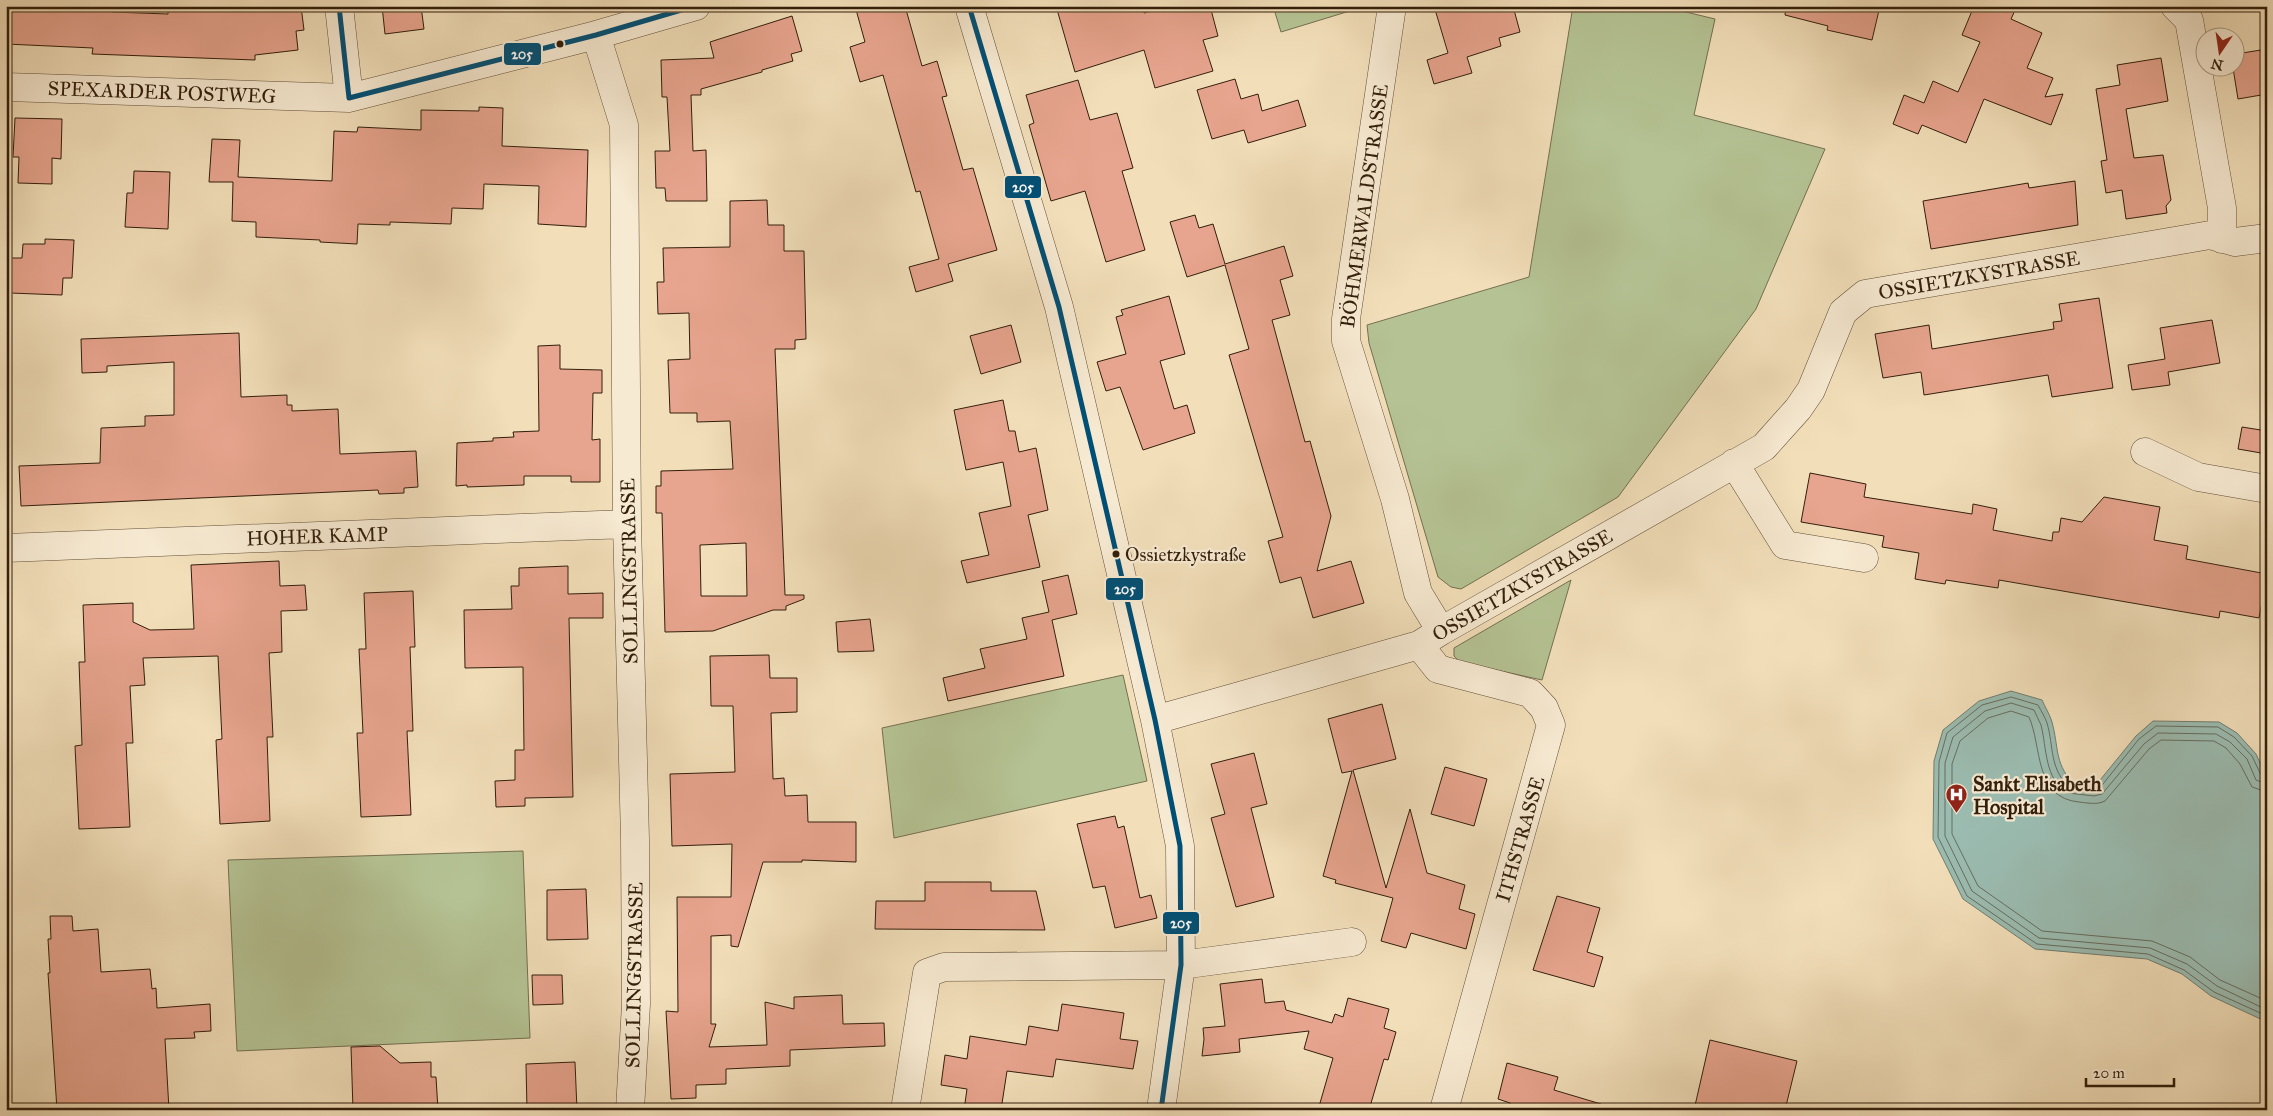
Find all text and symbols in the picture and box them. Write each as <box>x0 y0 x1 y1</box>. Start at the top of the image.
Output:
north arrow <box>2196 28 2246 78</box>
unlabelled marker <box>555 39 565 49</box>
line badge: 205 <box>503 42 542 66</box>
text: 205 <box>511 46 533 63</box>
text: N <box>2209 55 2225 74</box>
street label: SPEXARDER POSTWEG <box>47 76 277 108</box>
street label: BÖHMERWALDSTRASSE <box>1335 83 1393 329</box>
line badge: 205 <box>1004 175 1042 199</box>
text: 205 <box>1012 179 1034 196</box>
street label: OSSIETZKYSTRASSE <box>1877 245 2081 305</box>
street label: SOLLINGSTRASSE <box>615 478 643 664</box>
street label: HOHER KAMP <box>246 522 388 550</box>
street label: OSSIETZKYSTRASSE <box>1428 524 1616 646</box>
place label: Ossietzkystraße <box>1125 543 1246 566</box>
marker: Ossietzkystraße <box>1111 549 1121 559</box>
line badge: 205 <box>1105 577 1144 601</box>
text: 205 <box>1114 581 1136 598</box>
place label: Sankt Elisabeth Hospital <box>1973 772 2102 820</box>
street label: ITHSTRASSE <box>1491 773 1549 905</box>
hospital icon: Sankt Elisabeth Hospital <box>1945 783 1969 814</box>
street label: SOLLINGSTRASSE <box>620 882 648 1068</box>
line badge: 205 <box>1162 911 1200 935</box>
text: 205 <box>1170 915 1192 932</box>
scale bar <box>2086 1056 2173 1088</box>
text: 20 m <box>2093 1064 2125 1082</box>

